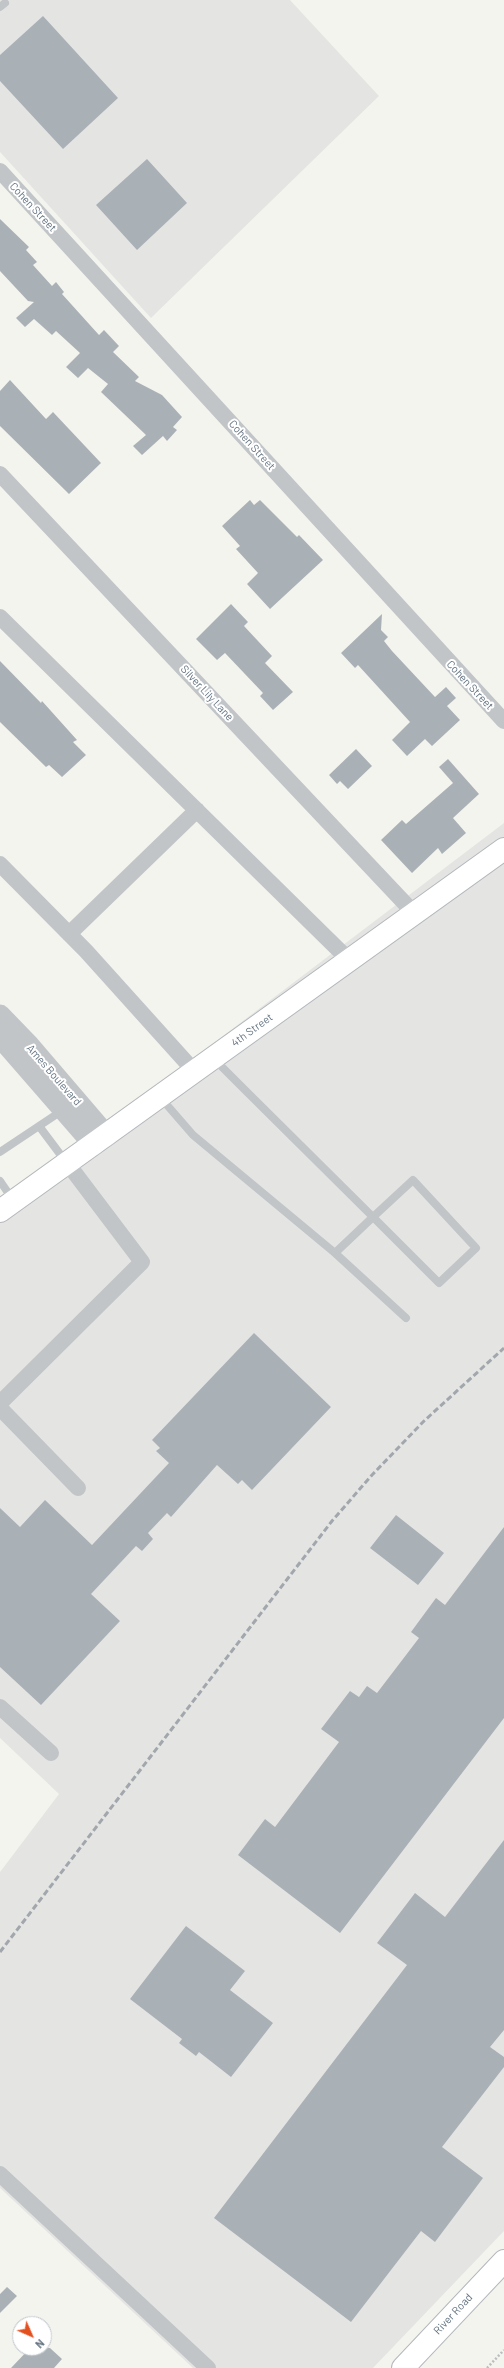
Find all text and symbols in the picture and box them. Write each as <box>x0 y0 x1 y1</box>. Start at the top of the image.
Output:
street label: Cohen Street <box>7 180 59 234</box>
street label: Cohen Street <box>226 417 278 473</box>
street label: Cohen Street <box>444 658 496 712</box>
street label: Silver Lily Lane <box>178 662 236 724</box>
street label: 4th Street <box>229 1010 275 1050</box>
street label: Ames Boulevard <box>24 1042 84 1108</box>
street label: River Road <box>431 2291 475 2337</box>
north arrow <box>12 2316 52 2356</box>
text: N <box>33 2337 47 2351</box>

